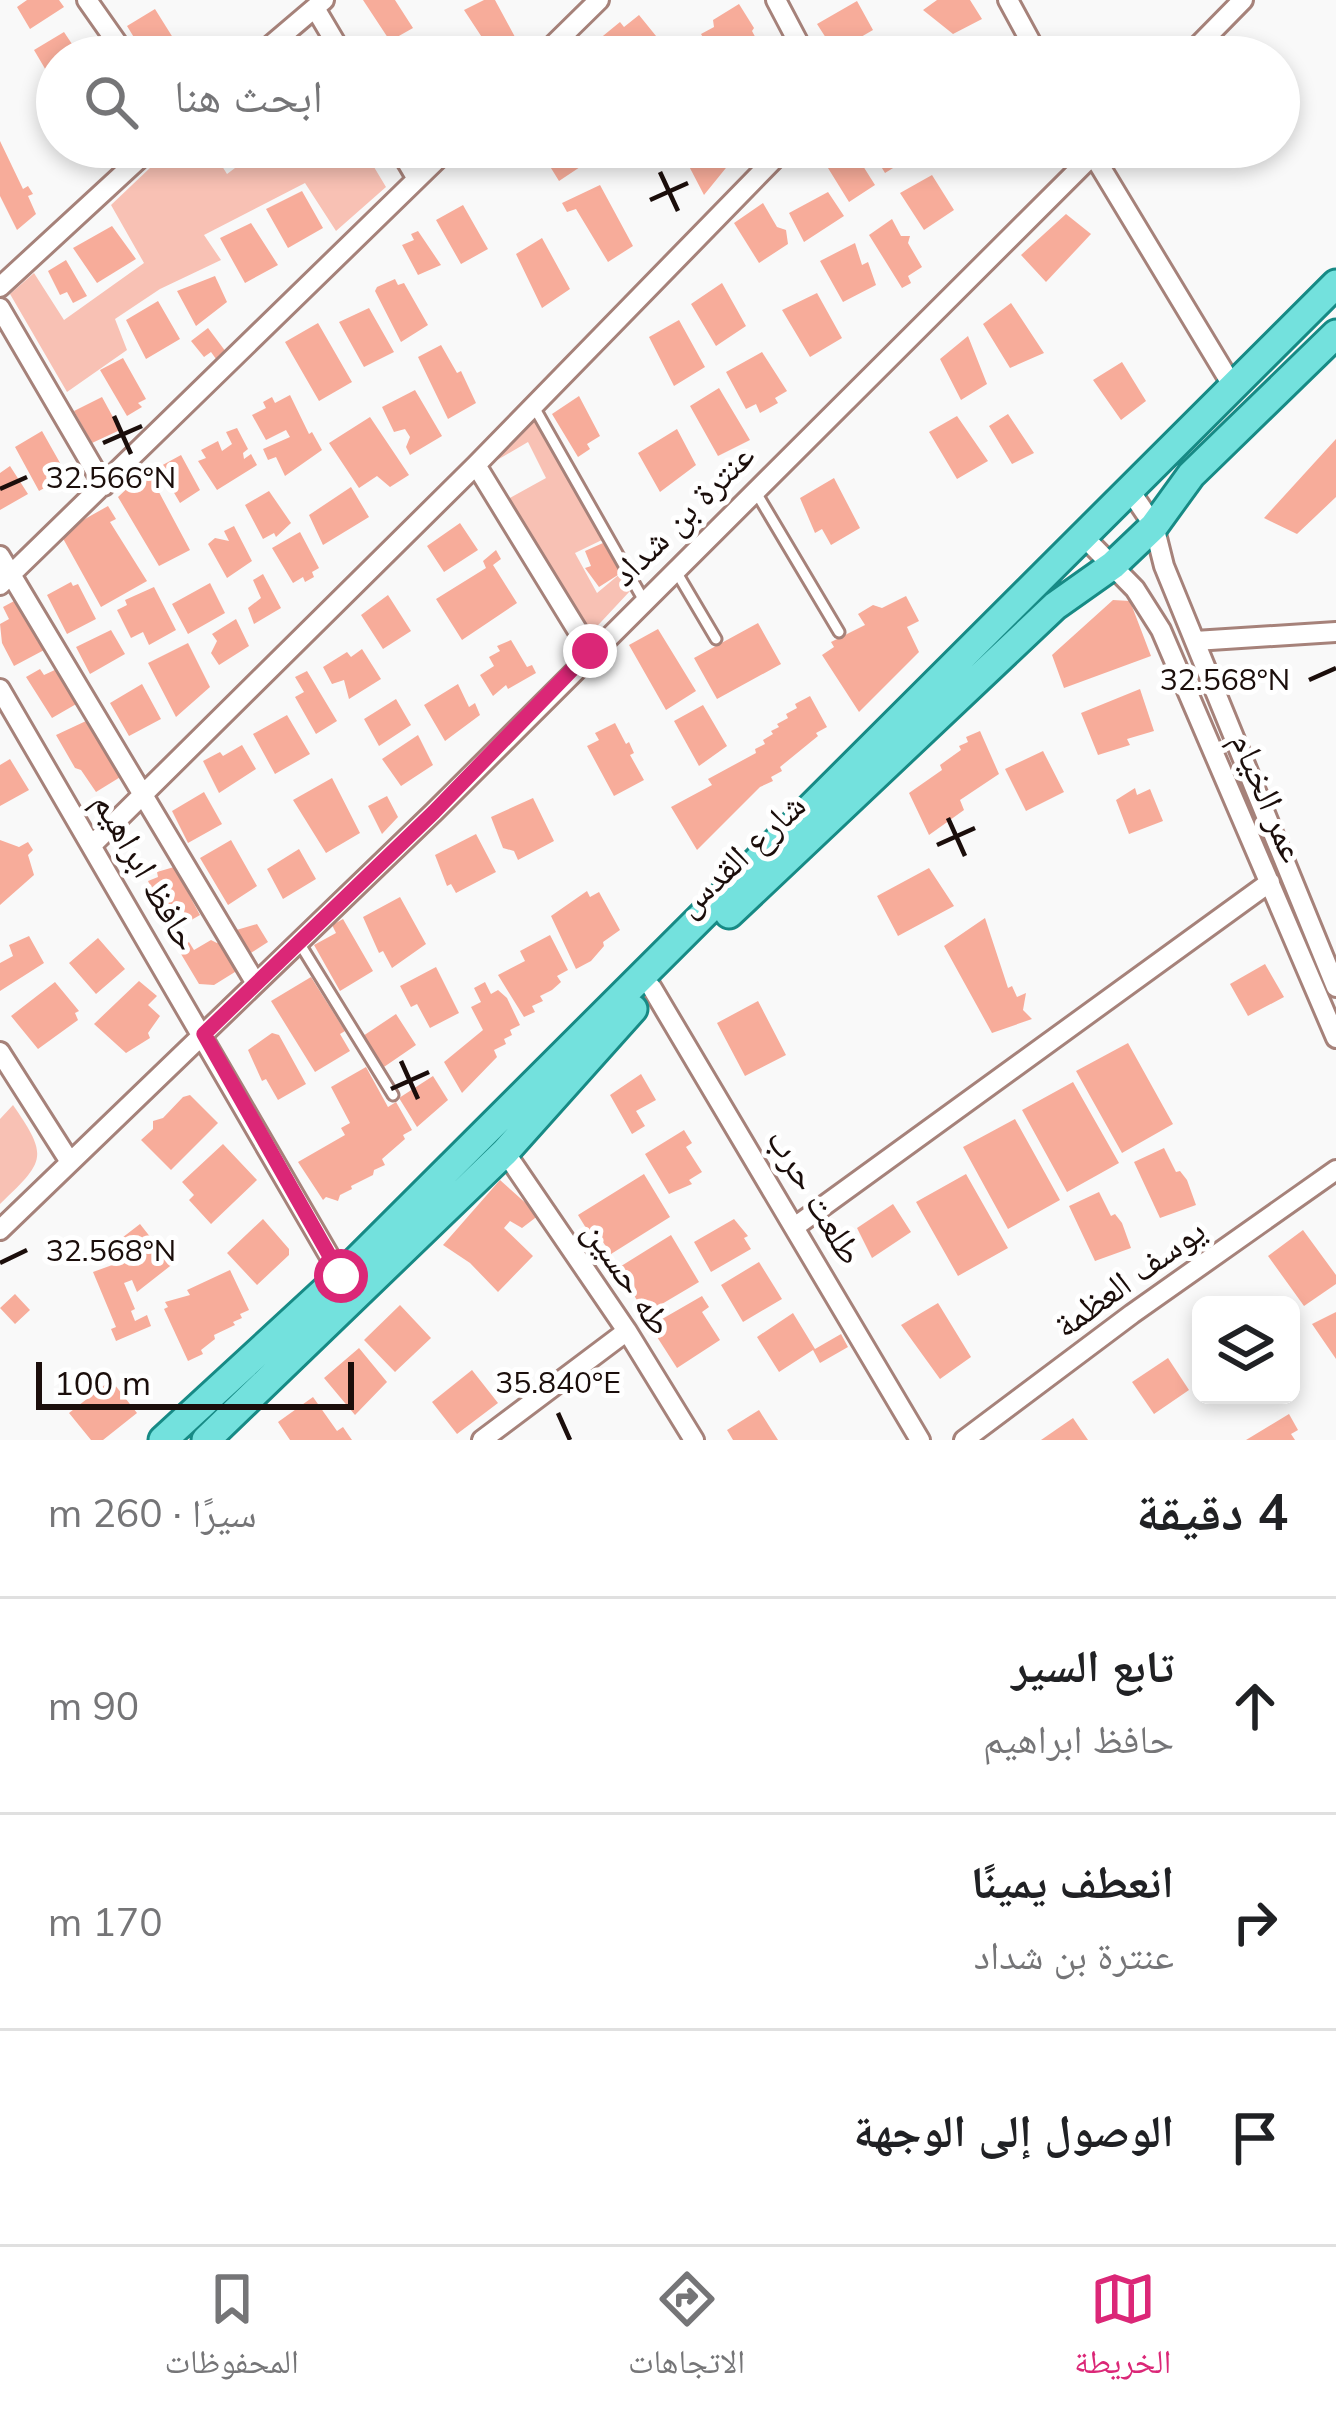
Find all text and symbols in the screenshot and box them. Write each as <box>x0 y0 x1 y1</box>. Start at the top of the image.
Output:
search box <box>36 36 1300 168</box>
text: ابحث هنا <box>174 67 323 123</box>
icon: search <box>78 69 144 135</box>
street label: عنترة بن شداد <box>600 432 763 595</box>
text: 32.566°N <box>46 458 176 496</box>
route end <box>563 624 617 678</box>
text: 32.568°N <box>1160 660 1290 698</box>
street label: عمر الخيام <box>1220 725 1317 869</box>
street label: شارع القدس <box>665 782 815 926</box>
street label: حافظ ابراهيم <box>82 783 211 959</box>
street label: طلعت حرب <box>758 1119 875 1272</box>
street label: يوسف العظمة <box>1044 1206 1213 1347</box>
street label: طه حسين <box>574 1210 684 1343</box>
text: 32.568°N <box>46 1231 176 1269</box>
route start <box>314 1249 368 1303</box>
map controls <box>1192 1296 1300 1404</box>
button: layers <box>1192 1296 1300 1404</box>
scale bar <box>36 1356 354 1409</box>
text: 100 m <box>54 1362 151 1403</box>
text: 35.840°E <box>495 1363 621 1401</box>
text: 4 دقيقة <box>1136 1479 1288 1543</box>
text: سيرًا · 260 m <box>48 1488 257 1537</box>
text: تابع السير <box>1012 1637 1174 1693</box>
icon: ahead <box>1222 1673 1288 1739</box>
text: 90 m <box>48 1681 139 1730</box>
text: حافظ ابراهيم <box>983 1714 1174 1763</box>
text: انعطف يمينًا <box>971 1853 1174 1909</box>
icon: right <box>1222 1889 1288 1955</box>
text: 170 m <box>48 1897 163 1946</box>
text: عنترة بن شداد <box>974 1930 1174 1979</box>
text: الوصول إلى الوجهة <box>853 2102 1174 2158</box>
icon: arrive <box>1222 2105 1288 2171</box>
tab: المحفوظات <box>165 2266 299 2394</box>
tab: الاتجاهات <box>628 2266 745 2394</box>
tab: الخريطة <box>1074 2266 1171 2394</box>

